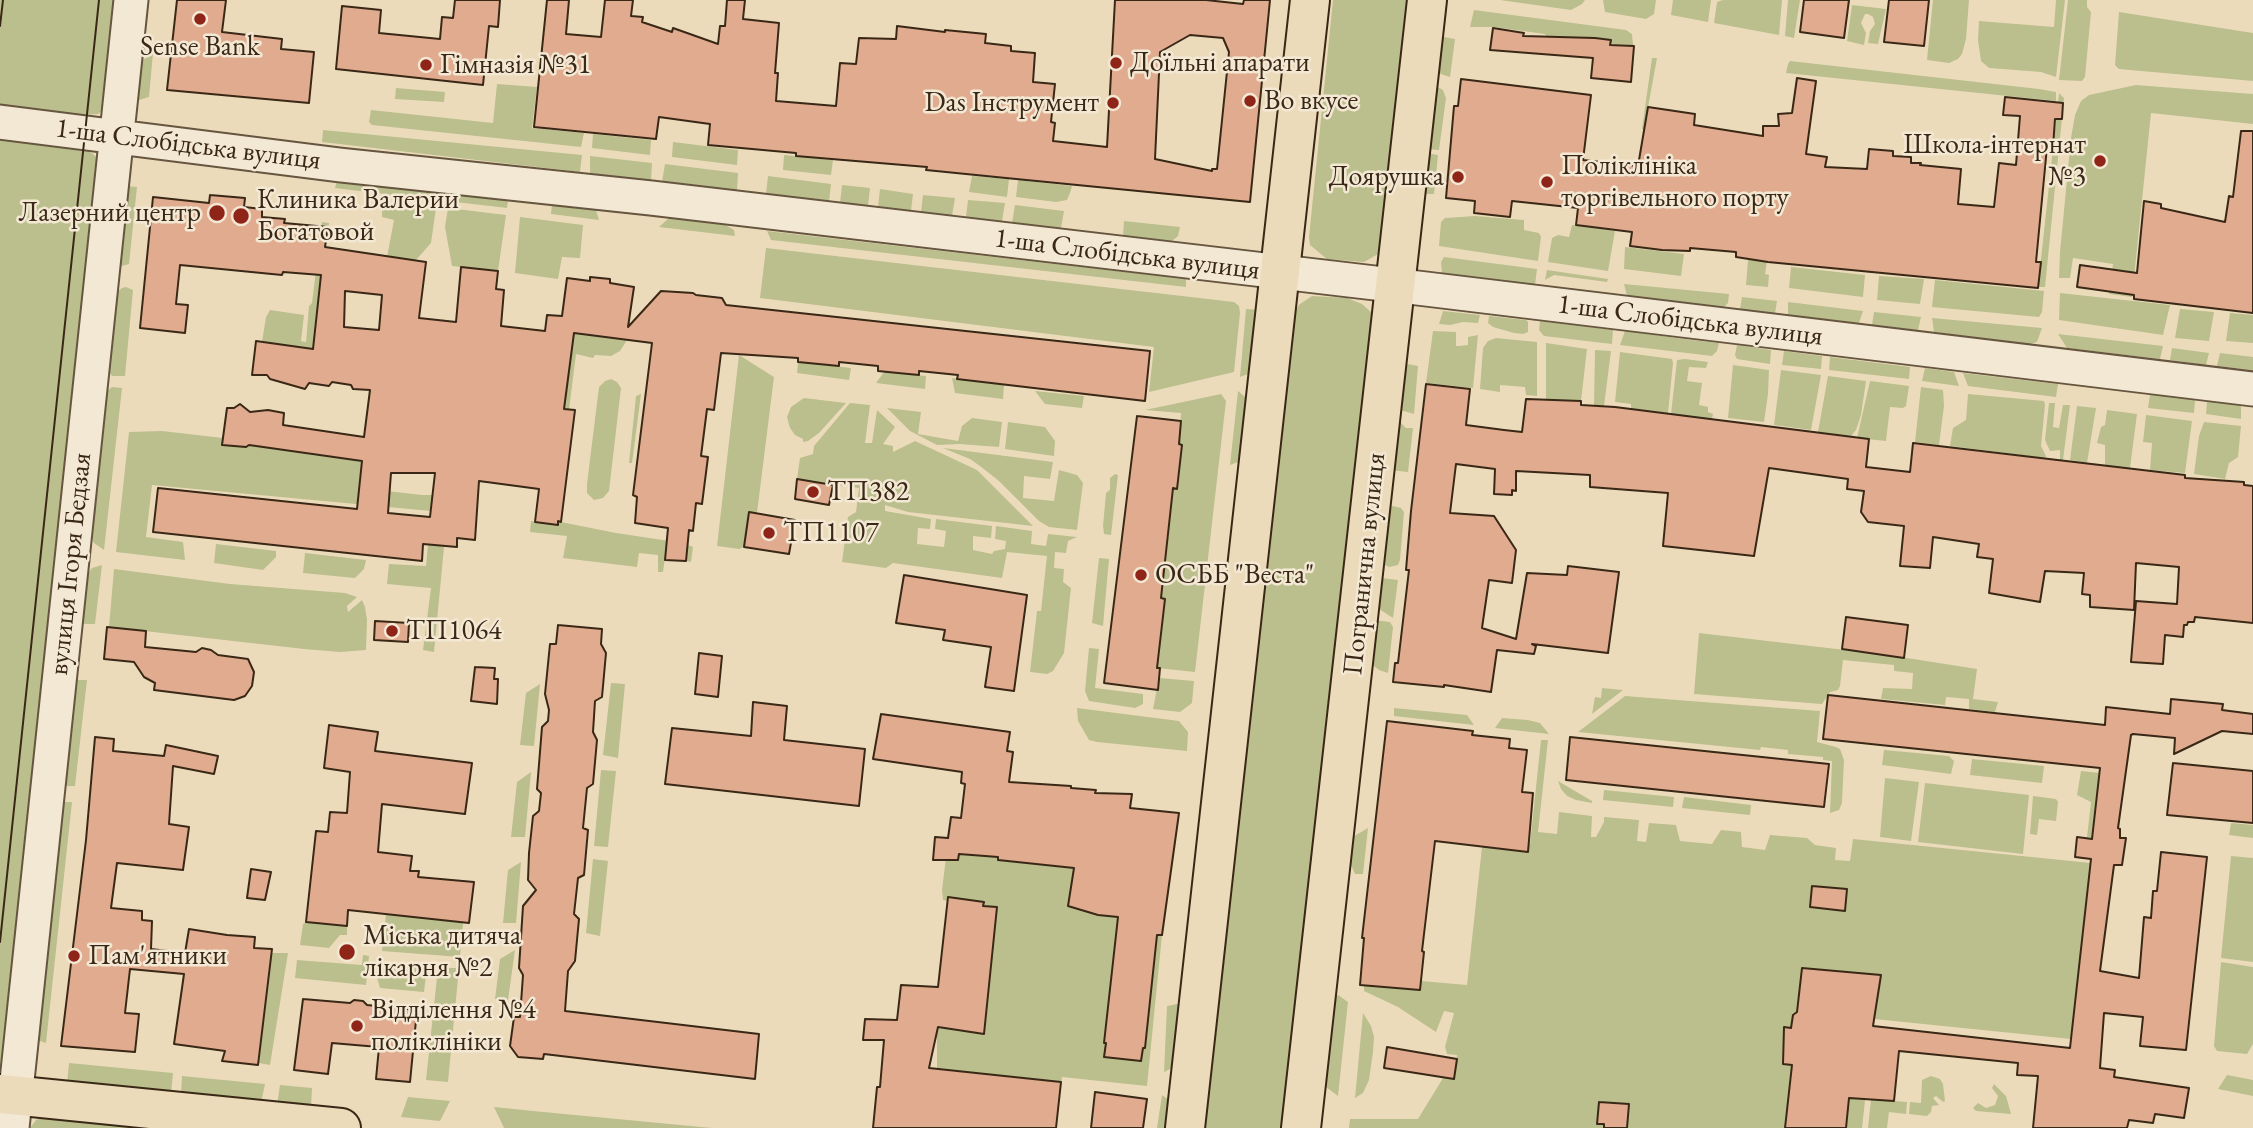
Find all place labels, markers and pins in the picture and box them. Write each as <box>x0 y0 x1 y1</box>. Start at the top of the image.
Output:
marker: Sense Bank <box>192 11 208 27</box>
place label: Sense Bank <box>140 30 260 64</box>
place label: Доїльні апарати <box>1130 46 1310 80</box>
place label: Гімназія №31 <box>440 48 591 82</box>
marker: Доїльні апарати <box>1108 55 1124 71</box>
marker: Гімназія №31 <box>418 57 434 73</box>
place label: Во вкусе <box>1264 84 1358 118</box>
place label: Das Інструмент <box>925 86 1099 120</box>
marker: Во вкусе <box>1242 93 1258 109</box>
marker: Das Інструмент <box>1105 95 1121 111</box>
place label: Школа-інтернат №3 <box>1903 128 2086 194</box>
place label: Поліклініка торгівельного порту <box>1561 149 1789 215</box>
marker: Школа-інтернат №3 <box>2092 153 2108 169</box>
place label: Доярушка <box>1329 160 1444 194</box>
marker: Доярушка <box>1450 169 1466 185</box>
marker: Поліклініка торгівельного порту <box>1539 174 1555 190</box>
place label: Клиника Валерии Богатовой <box>257 183 459 249</box>
place label: Лазерний центр <box>18 196 201 230</box>
marker: Лазерний центр <box>207 203 227 223</box>
marker: Клиника Валерии Богатовой <box>231 206 251 226</box>
place label: ТП382 <box>827 475 909 509</box>
marker: ТП382 <box>805 484 821 500</box>
place label: ТП1107 <box>783 516 879 550</box>
marker: ТП1107 <box>761 525 777 541</box>
place label: ОСББ "Веста" <box>1155 558 1314 592</box>
marker: ОСББ "Веста" <box>1133 567 1149 583</box>
place label: ТП1064 <box>406 614 502 648</box>
marker: ТП1064 <box>384 623 400 639</box>
place label: Міська дитяча лікарня №2 <box>363 919 521 985</box>
place label: Пам'ятники <box>88 939 227 973</box>
marker: Міська дитяча лікарня №2 <box>337 942 357 962</box>
marker: Пам'ятники <box>66 948 82 964</box>
place label: Відділення №4 поліклініки <box>371 993 536 1059</box>
marker: Відділення №4 поліклініки <box>349 1018 365 1034</box>

